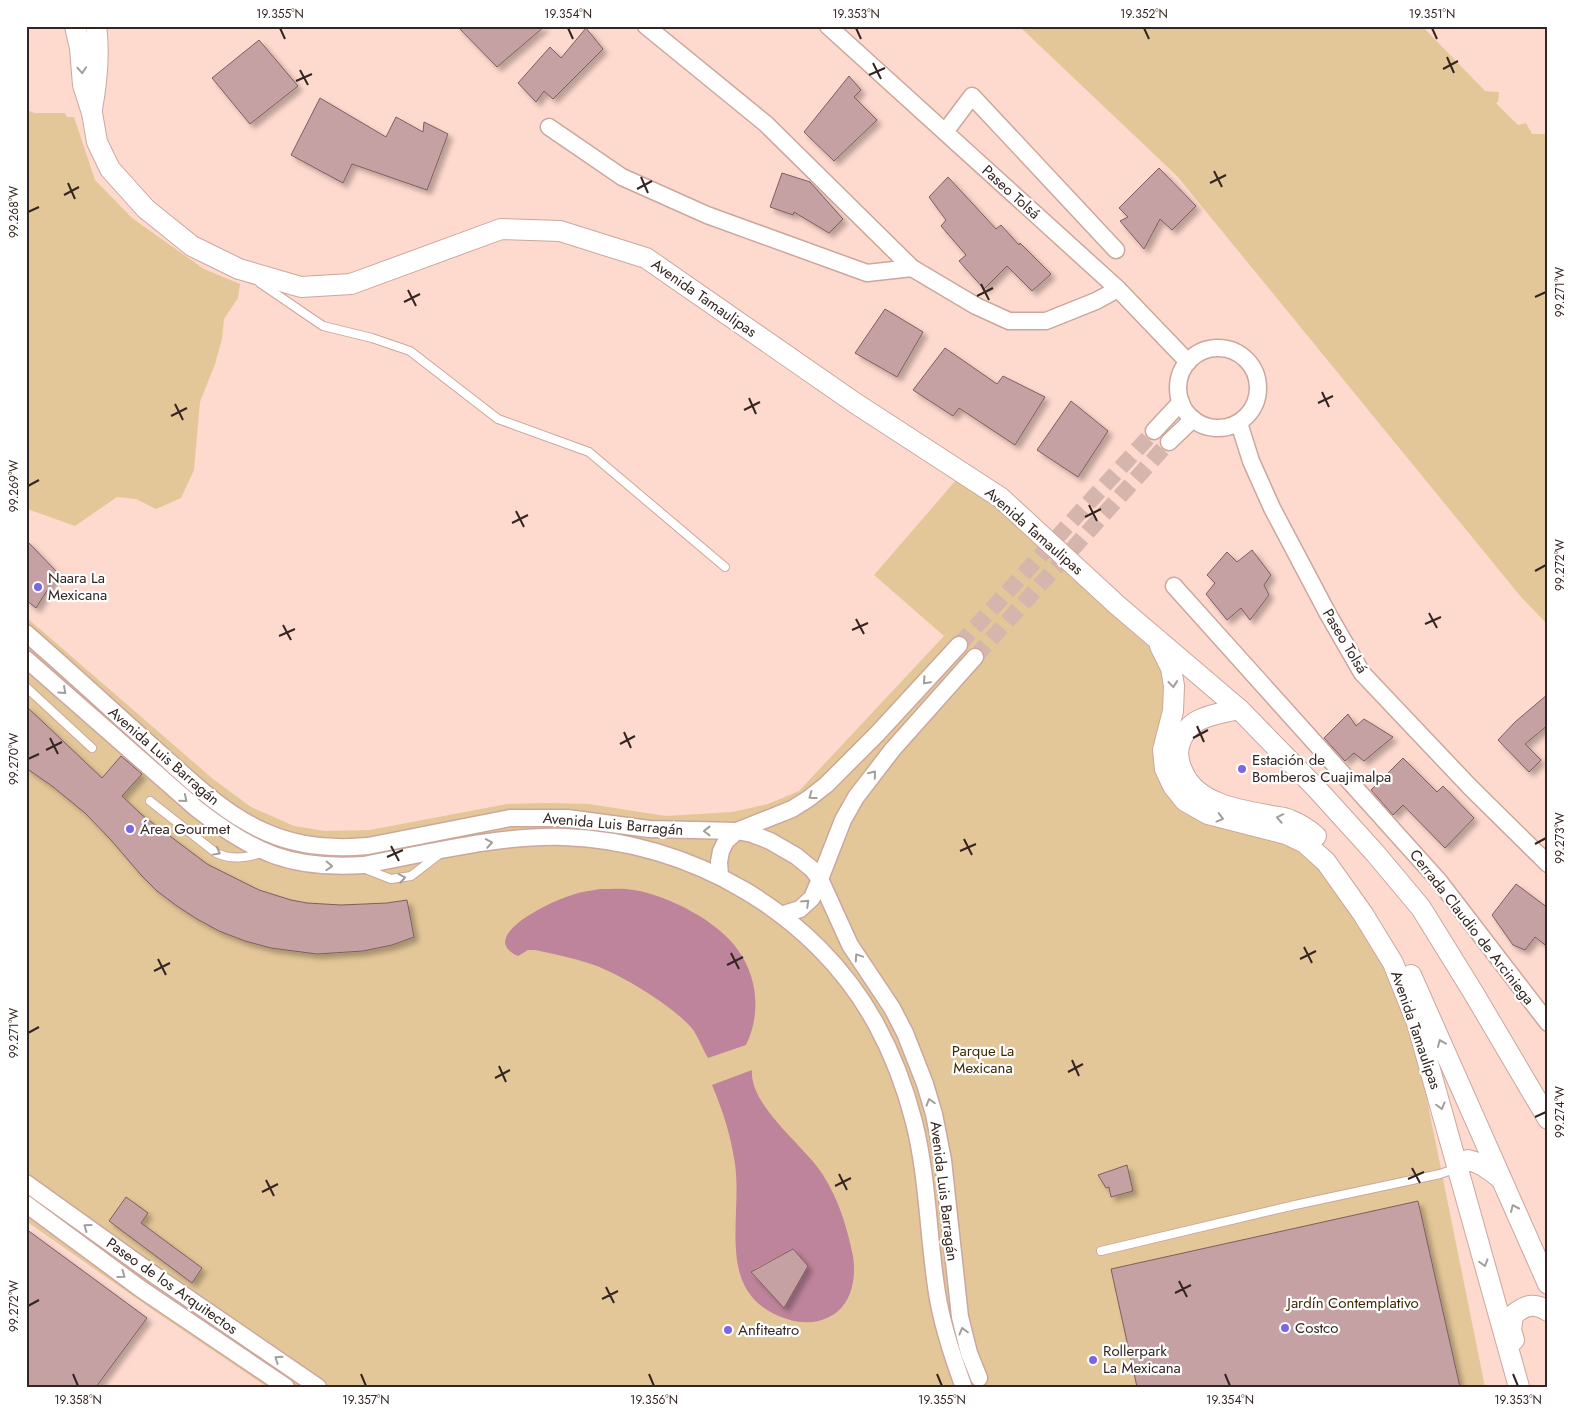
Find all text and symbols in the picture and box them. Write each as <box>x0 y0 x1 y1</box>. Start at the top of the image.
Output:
text: 19.355°N <box>256 5 304 23</box>
text: 19.354°N <box>544 5 592 23</box>
text: 19.353°N <box>832 5 880 23</box>
text: 19.352°N <box>1120 5 1168 23</box>
text: 19.351°N <box>1409 5 1455 23</box>
one-way arrow <box>76 66 87 74</box>
street label: Paseo Tolsá <box>977 160 1045 224</box>
text: 99.268°W <box>5 186 23 238</box>
street label: Avenida Tamaulipas <box>647 253 761 343</box>
text: 99.271°W <box>1551 267 1569 317</box>
text: 99.269°W <box>5 460 23 512</box>
street label: Avenida Tamaulipas <box>980 482 1088 580</box>
text: 99.272°W <box>1551 539 1569 591</box>
place label: Naara La Mexicana <box>48 567 107 606</box>
marker: Naara La Mexicana <box>32 581 44 593</box>
street label: Paseo Tolsá <box>1317 605 1373 677</box>
one-way arrow <box>923 675 932 684</box>
one-way arrow <box>1167 681 1178 689</box>
one-way arrow <box>57 686 66 695</box>
street label: Avenida Luis Barragán <box>104 701 224 811</box>
text: 99.270°W <box>5 733 23 785</box>
place label: Estación de Bomberos Cuajimalpa <box>1252 749 1391 788</box>
marker: Estación de Bomberos Cuajimalpa <box>1236 763 1248 775</box>
one-way arrow <box>867 770 876 779</box>
one-way arrow <box>808 790 818 799</box>
one-way arrow <box>179 793 188 802</box>
street label: Avenida Luis Barragán <box>542 807 684 841</box>
one-way arrow <box>1215 812 1223 822</box>
text: 99.273°W <box>1551 812 1569 864</box>
one-way arrow <box>1275 813 1284 824</box>
place label: Área Gourmet <box>140 818 231 840</box>
marker: Área Gourmet <box>124 823 136 835</box>
one-way arrow <box>703 826 710 836</box>
one-way arrow <box>485 838 494 848</box>
street label: Cerrada Claudio de Arciniega <box>1404 845 1540 1009</box>
one-way arrow <box>212 846 221 856</box>
one-way arrow <box>325 861 333 871</box>
one-way arrow <box>398 873 407 883</box>
one-way arrow <box>800 900 809 909</box>
one-way arrow <box>855 953 864 963</box>
street label: Avenida Tamaulipas <box>1385 968 1447 1092</box>
text: 99.271°W <box>5 1008 23 1058</box>
one-way arrow <box>1437 1039 1447 1048</box>
park label: Parque La Mexicana <box>952 1040 1014 1079</box>
text: 99.274°W <box>1551 1086 1569 1138</box>
one-way arrow <box>925 1097 936 1106</box>
one-way arrow <box>1435 1102 1446 1111</box>
street label: Avenida Luis Barragán <box>924 1120 964 1262</box>
one-way arrow <box>1511 1204 1521 1213</box>
one-way arrow <box>83 1224 93 1233</box>
street label: Paseo de los Arquitectos <box>102 1232 242 1340</box>
one-way arrow <box>1478 1258 1488 1267</box>
one-way arrow <box>116 1269 125 1277</box>
text: 99.272°W <box>5 1280 23 1332</box>
park label: Jardín Contemplativo <box>1285 1292 1419 1314</box>
place label: Costco <box>1295 1317 1338 1339</box>
place label: Anfiteatro <box>738 1319 799 1341</box>
marker: Costco <box>1279 1322 1291 1334</box>
marker: Anfiteatro <box>722 1324 734 1336</box>
one-way arrow <box>959 1328 969 1336</box>
place label: Rollerpark La Mexicana <box>1103 1340 1181 1379</box>
marker: Rollerpark La Mexicana <box>1087 1354 1099 1366</box>
one-way arrow <box>274 1356 284 1365</box>
text: 19.358°N <box>54 1391 102 1409</box>
text: 19.357°N <box>342 1391 390 1409</box>
text: 19.356°N <box>630 1391 678 1409</box>
text: 19.355°N <box>918 1391 966 1409</box>
text: 19.354°N <box>1206 1391 1254 1409</box>
text: 19.353°N <box>1494 1391 1542 1409</box>

